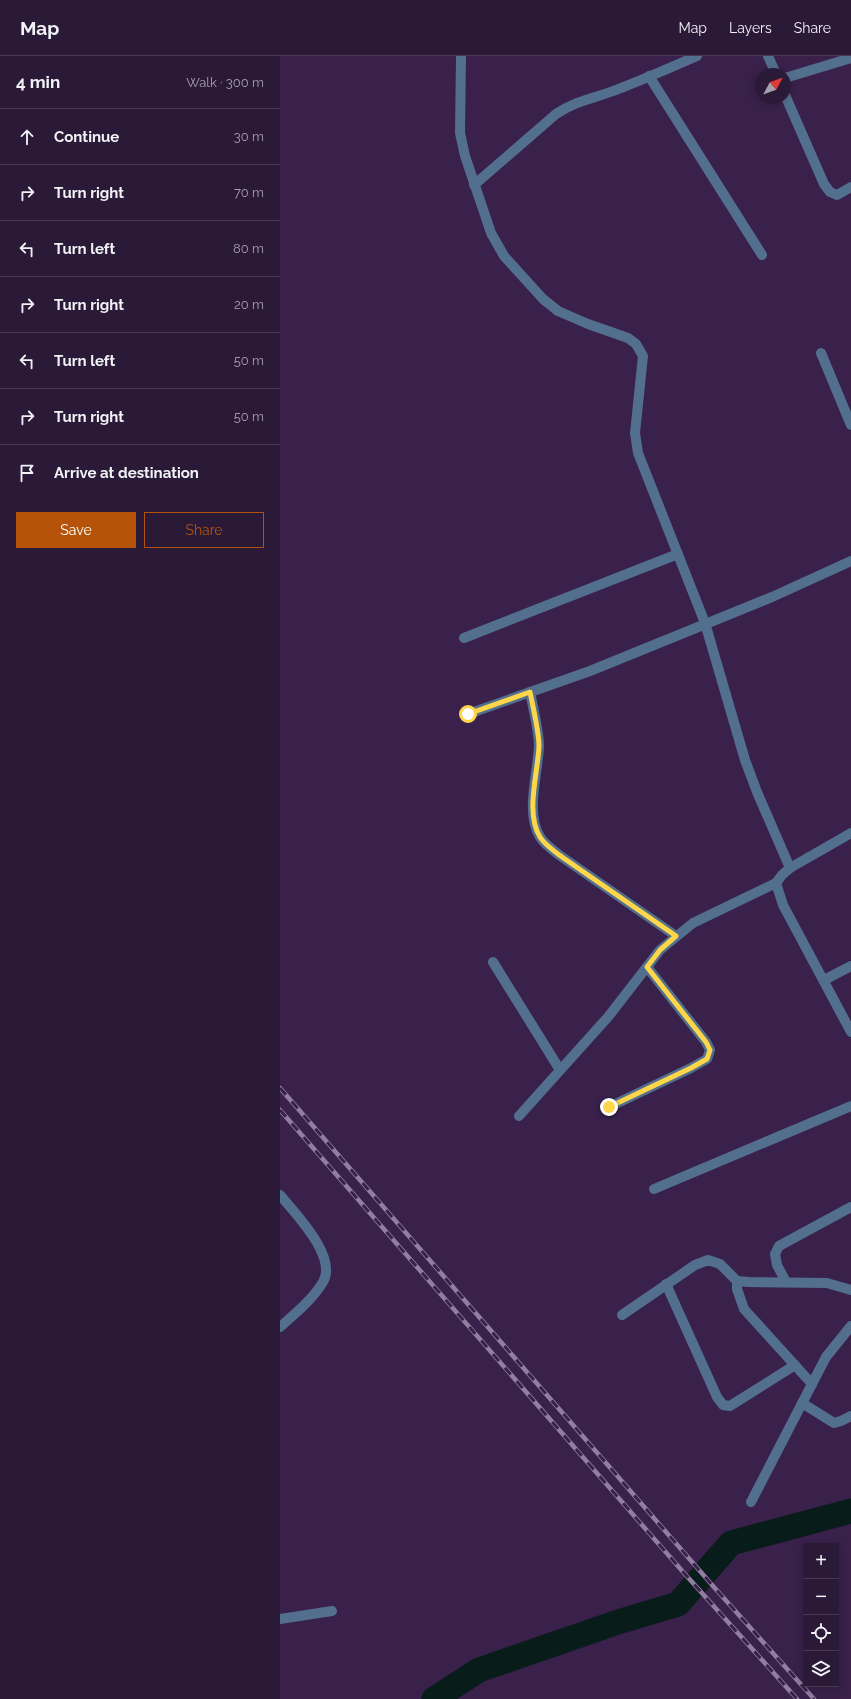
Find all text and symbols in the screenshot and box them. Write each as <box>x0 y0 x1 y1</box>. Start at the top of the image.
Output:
text: Map <box>20 17 59 39</box>
text: Map <box>679 20 707 36</box>
text: Layers <box>729 20 772 36</box>
text: Share <box>794 20 831 36</box>
north arrow <box>755 68 791 104</box>
text: 4 min <box>16 72 60 92</box>
text: Walk · 300 m <box>186 75 264 90</box>
icon: ahead <box>16 126 38 148</box>
text: Continue <box>54 128 119 146</box>
text: 30 m <box>234 129 264 144</box>
icon: right <box>16 182 38 204</box>
text: Turn right <box>54 184 124 202</box>
text: 70 m <box>234 185 264 200</box>
icon: left <box>16 238 38 260</box>
text: Turn left <box>54 240 115 258</box>
text: 80 m <box>233 241 264 256</box>
icon: right <box>16 294 38 316</box>
text: Turn right <box>54 296 124 314</box>
text: 20 m <box>234 297 264 312</box>
icon: left <box>16 350 38 372</box>
text: Turn left <box>54 352 115 370</box>
text: 50 m <box>234 353 264 368</box>
icon: right <box>16 406 38 428</box>
text: Turn right <box>54 408 124 426</box>
text: 50 m <box>234 409 264 424</box>
icon: arrive <box>16 462 38 484</box>
text: Arrive at destination <box>54 464 199 482</box>
button: Save <box>16 512 136 548</box>
button: Share <box>144 512 264 548</box>
route start <box>459 705 477 723</box>
route end <box>600 1098 618 1116</box>
map controls <box>803 1543 839 1687</box>
button: + <box>803 1543 839 1579</box>
button: − <box>803 1579 839 1615</box>
button: locate <box>803 1615 839 1651</box>
button: layers <box>803 1651 839 1687</box>

